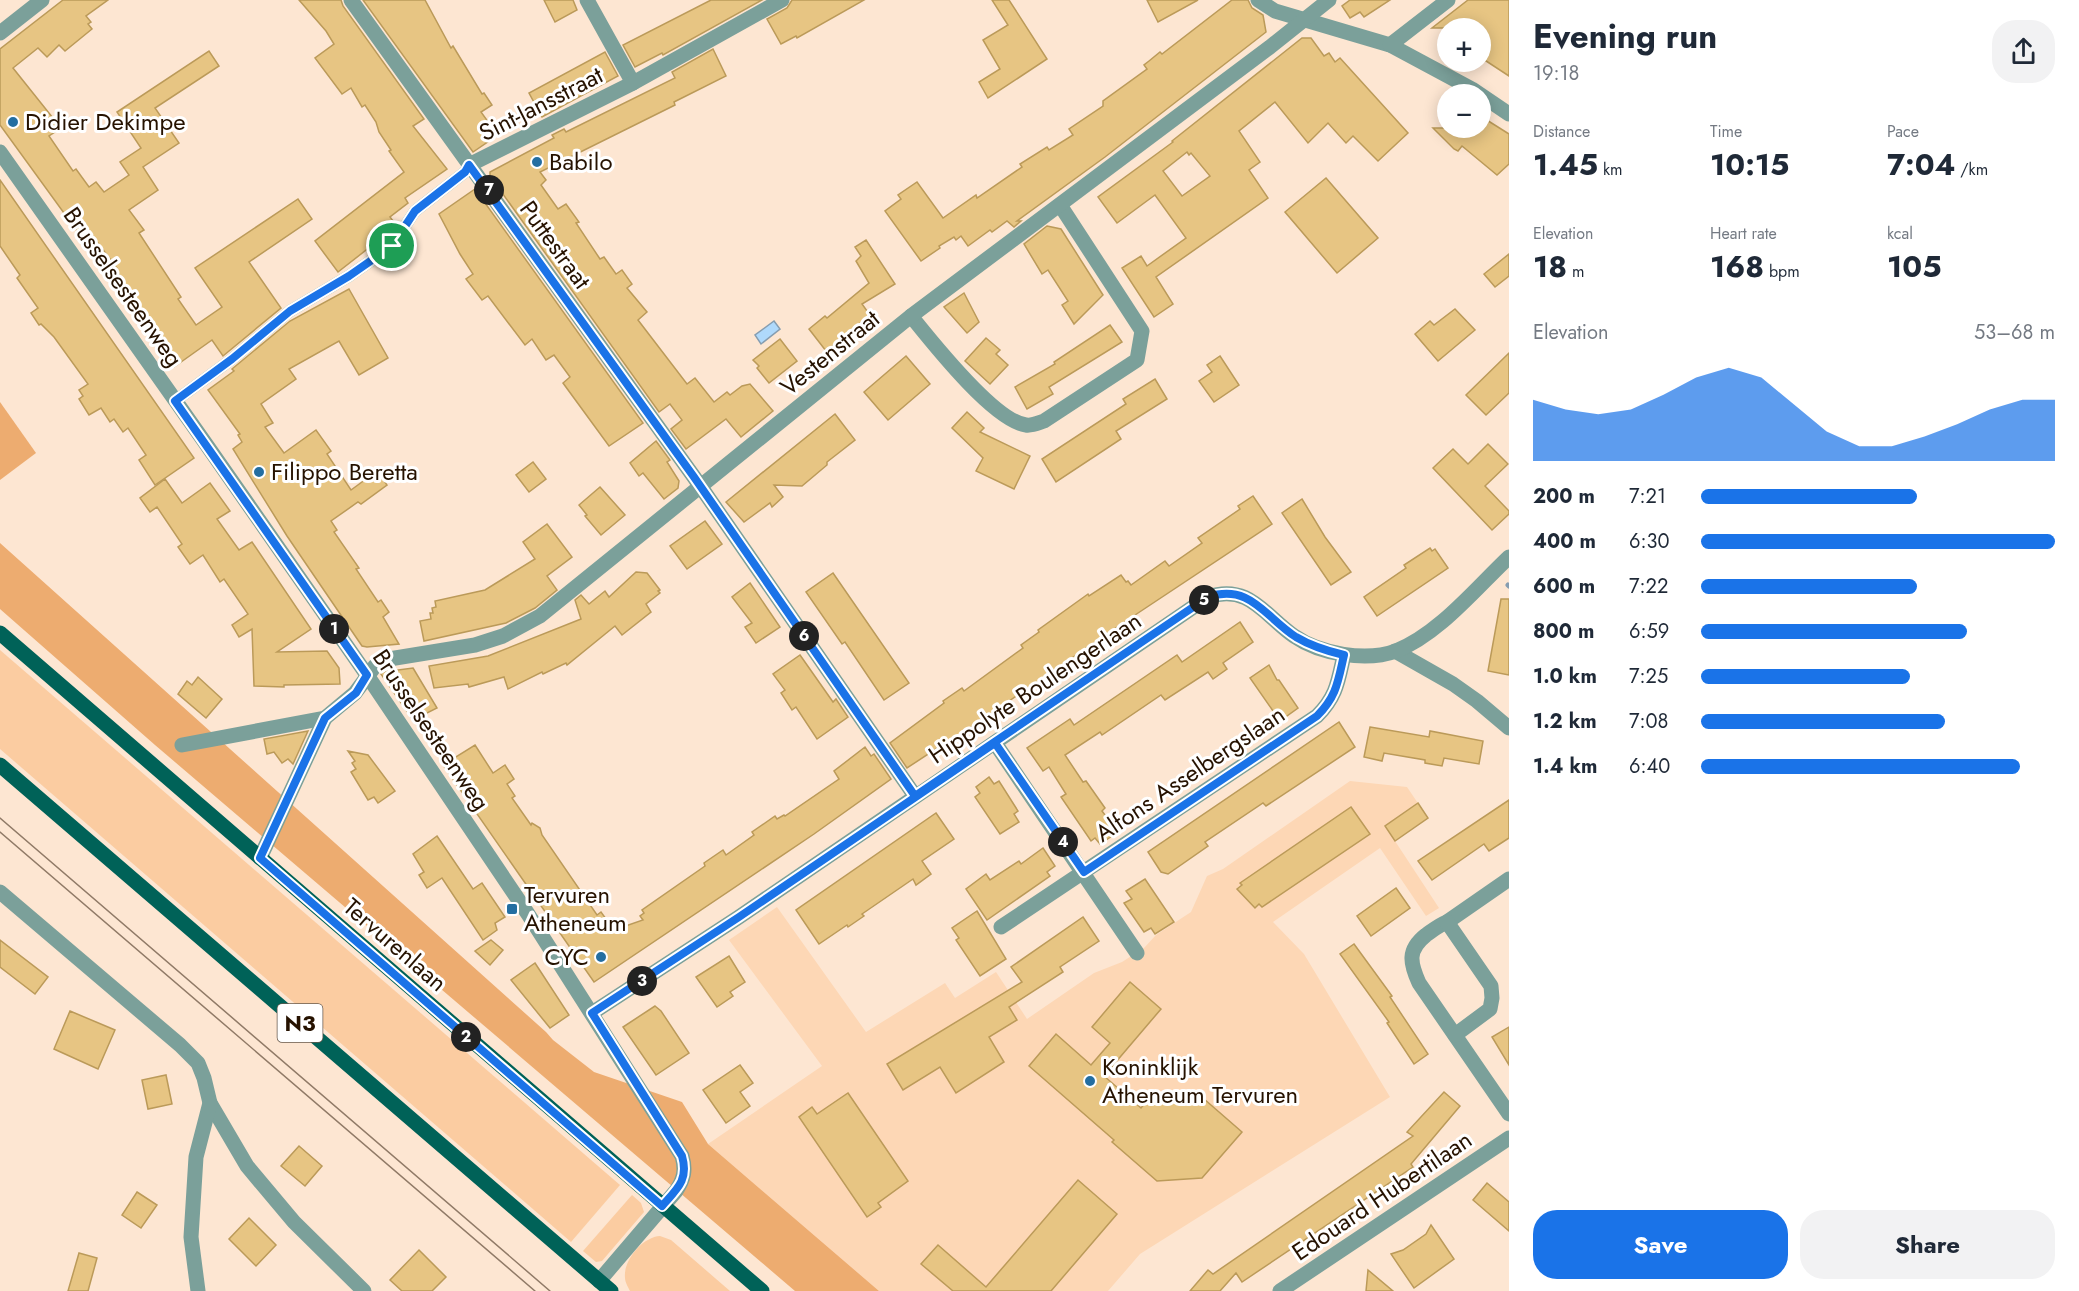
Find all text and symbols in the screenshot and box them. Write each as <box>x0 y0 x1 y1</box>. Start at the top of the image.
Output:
text: Evening run <box>1533 13 1717 60</box>
map controls <box>1437 18 1491 138</box>
button: + <box>1437 18 1491 72</box>
button: share <box>1992 20 2055 83</box>
street label: Sint-Jansstraat <box>473 57 609 150</box>
text: 19:18 <box>1533 59 1579 88</box>
button: − <box>1437 84 1491 138</box>
place label: Didier Dekimpe <box>25 104 186 139</box>
marker: Didier Dekimpe <box>6 115 20 129</box>
text: Distance <box>1533 120 1590 143</box>
text: Time <box>1710 120 1742 143</box>
text: Pace <box>1887 120 1919 143</box>
text: 1.45 <box>1533 143 1598 186</box>
text: 10:15 <box>1710 143 1789 186</box>
text: 7:04 <box>1887 143 1956 186</box>
place label: Babilo <box>549 144 612 179</box>
marker: Babilo <box>530 155 544 169</box>
text: km <box>1598 158 1623 181</box>
text: /km <box>1956 158 1988 181</box>
pin: 7 <box>474 175 504 205</box>
text: 7 <box>484 178 494 201</box>
street label: Puttestraat <box>511 193 600 296</box>
street label: Brusselsesteenweg <box>55 200 192 374</box>
pin <box>366 220 417 271</box>
text: Elevation <box>1533 222 1593 245</box>
text: Heart rate <box>1710 222 1777 245</box>
text: kcal <box>1887 222 1913 245</box>
icon: arrive <box>375 229 408 262</box>
text: 18 <box>1533 245 1567 288</box>
text: 168 <box>1710 245 1764 288</box>
text: 105 <box>1887 245 1941 288</box>
text: m <box>1567 260 1584 283</box>
text: bpm <box>1764 260 1800 283</box>
street label: Vestenstraat <box>772 301 887 404</box>
text: Elevation <box>1533 318 1608 347</box>
text: 53–68 m <box>1974 318 2055 347</box>
place label: Filippo Beretta <box>271 454 418 489</box>
marker: Filippo Beretta <box>252 465 266 479</box>
text: 200 m <box>1533 482 1595 511</box>
text: 7:21 <box>1629 482 1666 511</box>
text: 400 m <box>1533 527 1596 556</box>
text: 6:30 <box>1629 527 1669 556</box>
text: 600 m <box>1533 572 1595 601</box>
text: 7:22 <box>1629 572 1668 601</box>
pin: 5 <box>1189 585 1219 615</box>
text: 5 <box>1199 588 1209 611</box>
street label: Hippolyte Boulengerlaan <box>921 603 1148 772</box>
pin: 1 <box>319 614 349 644</box>
text: 1 <box>330 617 338 640</box>
text: 800 m <box>1533 617 1594 646</box>
text: 6:59 <box>1629 617 1669 646</box>
pin: 6 <box>789 621 819 651</box>
text: 6 <box>799 624 809 647</box>
street label: Brusselsesteenweg <box>364 642 499 817</box>
text: 1.0 km <box>1533 662 1597 691</box>
text: 7:25 <box>1629 662 1668 691</box>
street label: Alfons Asselbergslaan <box>1088 697 1292 850</box>
text: 1.2 km <box>1533 707 1597 736</box>
text: 7:08 <box>1629 707 1668 736</box>
text: 1.4 km <box>1533 752 1598 781</box>
text: 6:40 <box>1629 752 1670 781</box>
pin: 4 <box>1048 827 1078 857</box>
text: 4 <box>1057 830 1069 853</box>
place label: Tervuren Atheneum <box>524 877 627 940</box>
street label: Tervurenlaan <box>336 890 455 1000</box>
marker: Tervuren Atheneum <box>505 902 519 916</box>
place label: CYC <box>545 939 589 974</box>
marker: CYC <box>594 950 608 964</box>
pin: 3 <box>627 966 657 996</box>
text: 3 <box>637 969 647 992</box>
road number: N3 <box>278 1004 322 1042</box>
pin: 2 <box>451 1022 481 1052</box>
text: 2 <box>461 1025 471 1048</box>
place label: Koninklijk Atheneum Tervuren <box>1102 1049 1298 1112</box>
marker: Koninklijk Atheneum Tervuren <box>1083 1074 1097 1088</box>
street label: Edouard Hubertilaan <box>1285 1122 1479 1269</box>
button: Save <box>1533 1210 1788 1279</box>
button: Share <box>1800 1210 2055 1279</box>

